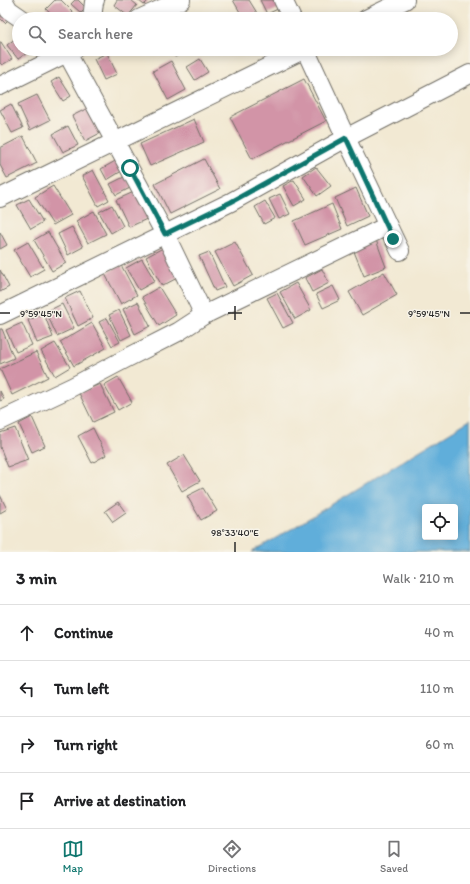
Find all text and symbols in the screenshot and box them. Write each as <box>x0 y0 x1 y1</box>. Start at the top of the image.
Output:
search box <box>12 12 458 56</box>
icon: search <box>26 23 48 45</box>
text: Search here <box>58 25 133 43</box>
route start <box>121 159 139 177</box>
route end <box>384 230 402 248</box>
text: 9°59'45"N <box>20 307 62 320</box>
text: 9°59'45"N <box>408 307 450 320</box>
map controls <box>422 504 458 540</box>
button: locate <box>422 504 458 540</box>
text: 98°33'40"E <box>211 526 259 539</box>
text: 3 min <box>16 568 57 588</box>
text: Walk · 210 m <box>383 571 454 586</box>
icon: ahead <box>16 622 38 644</box>
text: Continue <box>54 624 113 642</box>
text: 40 m <box>424 625 454 640</box>
icon: left <box>16 678 38 700</box>
text: Turn left <box>54 680 109 698</box>
text: 110 m <box>420 681 454 696</box>
icon: right <box>16 734 38 756</box>
text: Turn right <box>54 736 118 754</box>
text: 60 m <box>425 737 454 752</box>
icon: arrive <box>16 790 38 812</box>
text: Arrive at destination <box>54 792 186 810</box>
tab: Map <box>62 838 84 875</box>
tab: Directions <box>208 838 256 875</box>
tab: Saved <box>380 838 408 875</box>

